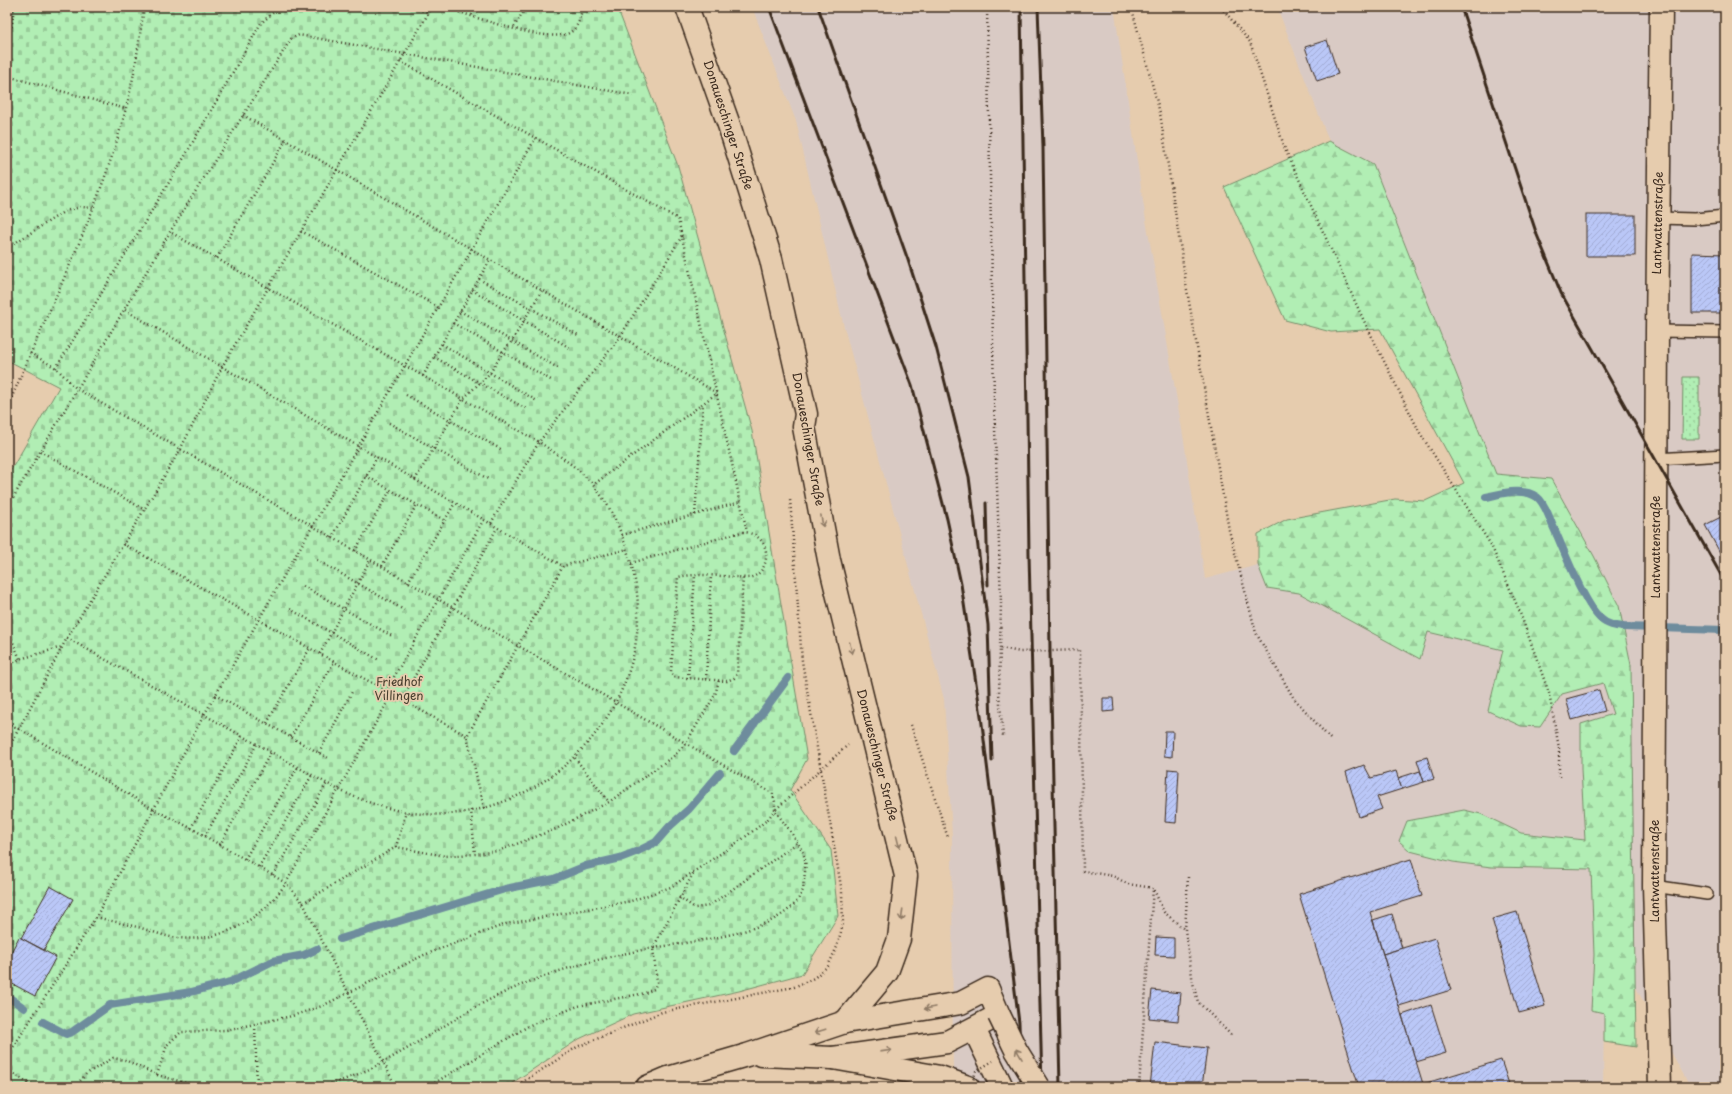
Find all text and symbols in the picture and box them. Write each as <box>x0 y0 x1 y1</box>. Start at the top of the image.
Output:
street label: Donaueschinger Straße <box>699 57 758 192</box>
street label: Lantwattenstraße <box>1647 171 1667 275</box>
street label: Donaueschinger Straße <box>788 370 830 507</box>
street label: Lantwattenstraße <box>1646 496 1664 598</box>
one-way arrow <box>818 514 826 527</box>
one-way arrow <box>847 641 855 654</box>
park label: Friedhof Villingen <box>374 672 424 704</box>
street label: Donaueschinger Straße <box>853 687 903 823</box>
street label: Lantwattenstraße <box>1645 820 1663 922</box>
one-way arrow <box>895 835 902 848</box>
one-way arrow <box>898 908 905 921</box>
one-way arrow <box>924 1005 937 1013</box>
one-way arrow <box>815 1027 827 1035</box>
one-way arrow <box>879 1047 892 1055</box>
one-way arrow <box>1014 1048 1022 1060</box>

